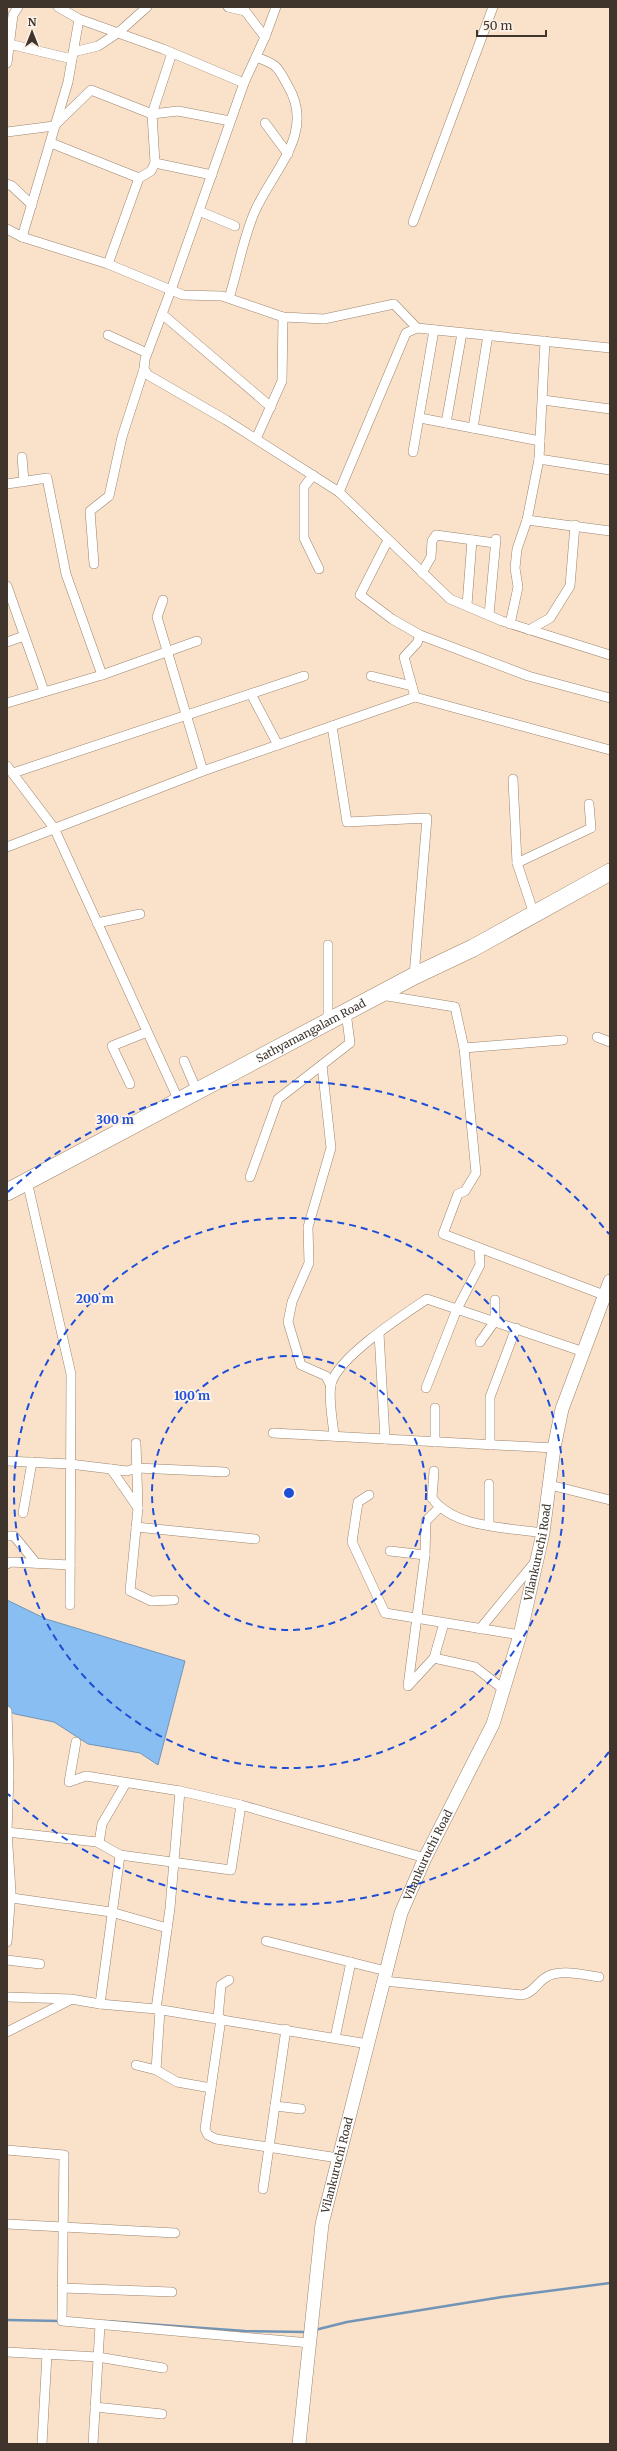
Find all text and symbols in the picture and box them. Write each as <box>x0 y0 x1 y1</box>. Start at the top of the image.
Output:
north arrow <box>12 12 52 52</box>
scale bar <box>477 12 546 38</box>
text: N <box>28 15 37 29</box>
text: 50 m <box>483 18 512 33</box>
street label: Sathyamangalam Road <box>254 996 368 1066</box>
text: 300 m <box>96 1112 134 1127</box>
text: 200 m <box>76 1291 114 1306</box>
text: 100 m <box>174 1388 210 1403</box>
centre of rings <box>282 1486 296 1500</box>
street label: Vilankuruchi Road <box>521 1503 554 1603</box>
street label: Vilankuruchi Road <box>400 1807 455 1903</box>
street label: Vilankuruchi Road <box>318 2115 356 2216</box>

